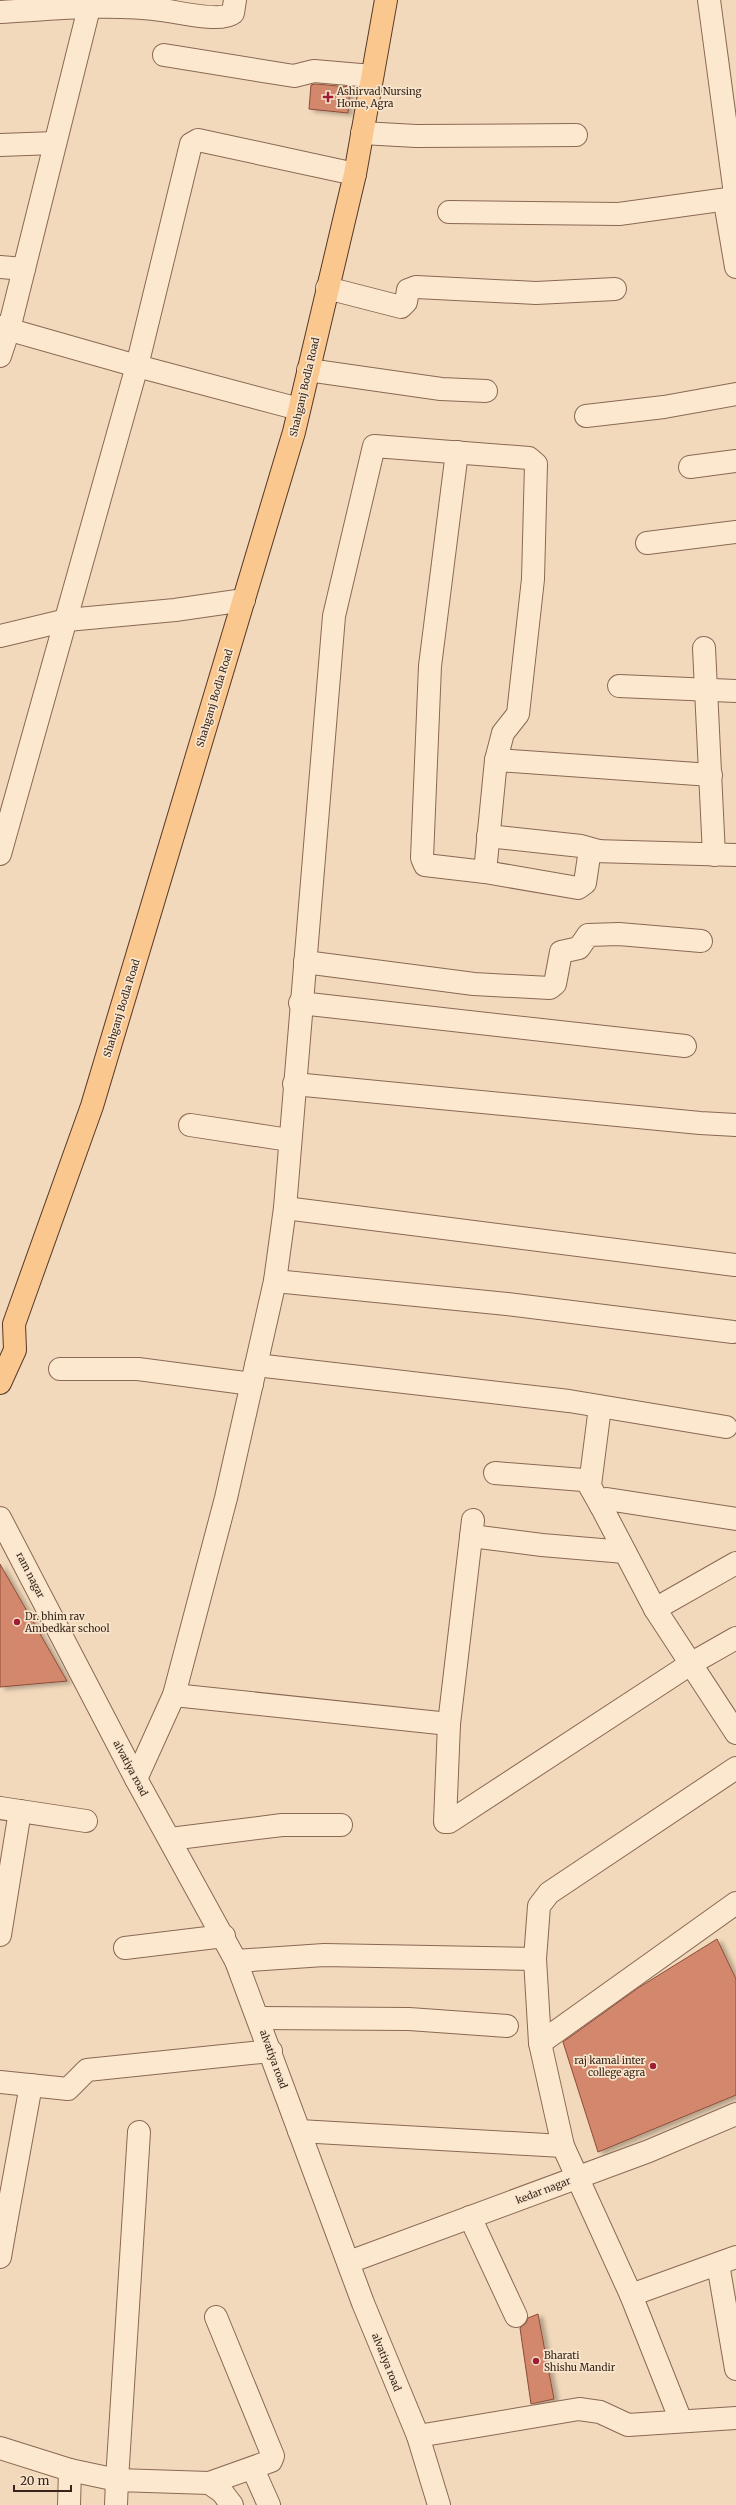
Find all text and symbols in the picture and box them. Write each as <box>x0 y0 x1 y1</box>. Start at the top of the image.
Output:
place label: Ashirvad Nursing Home, Agra <box>336 85 422 110</box>
marker: Ashirvad Nursing Home, Agra <box>322 91 334 103</box>
street label: Shahganj Bodla Road <box>287 336 322 438</box>
street label: Shahganj Bodla Road <box>193 648 236 749</box>
street label: Shahganj Bodla Road <box>100 958 143 1059</box>
street label: ram nagar <box>13 1550 48 1601</box>
place label: Dr. bhim rav Ambedkar school <box>24 1610 110 1635</box>
marker: Dr. bhim rav Ambedkar school <box>12 1617 22 1627</box>
street label: alvatiya road <box>110 1738 151 1798</box>
street label: alvatiya road <box>257 2028 290 2090</box>
place label: raj kamal inter college agra <box>574 2054 646 2079</box>
marker: raj kamal inter college agra <box>648 2061 658 2071</box>
street label: kedar nagar <box>514 2174 573 2207</box>
street label: alvatiya road <box>369 2331 404 2393</box>
place label: Bharati Shishu Mandir <box>544 2349 616 2374</box>
marker: Bharati Shishu Mandir <box>531 2356 541 2366</box>
scale bar <box>14 2467 71 2493</box>
text: 20 m <box>20 2473 49 2488</box>

